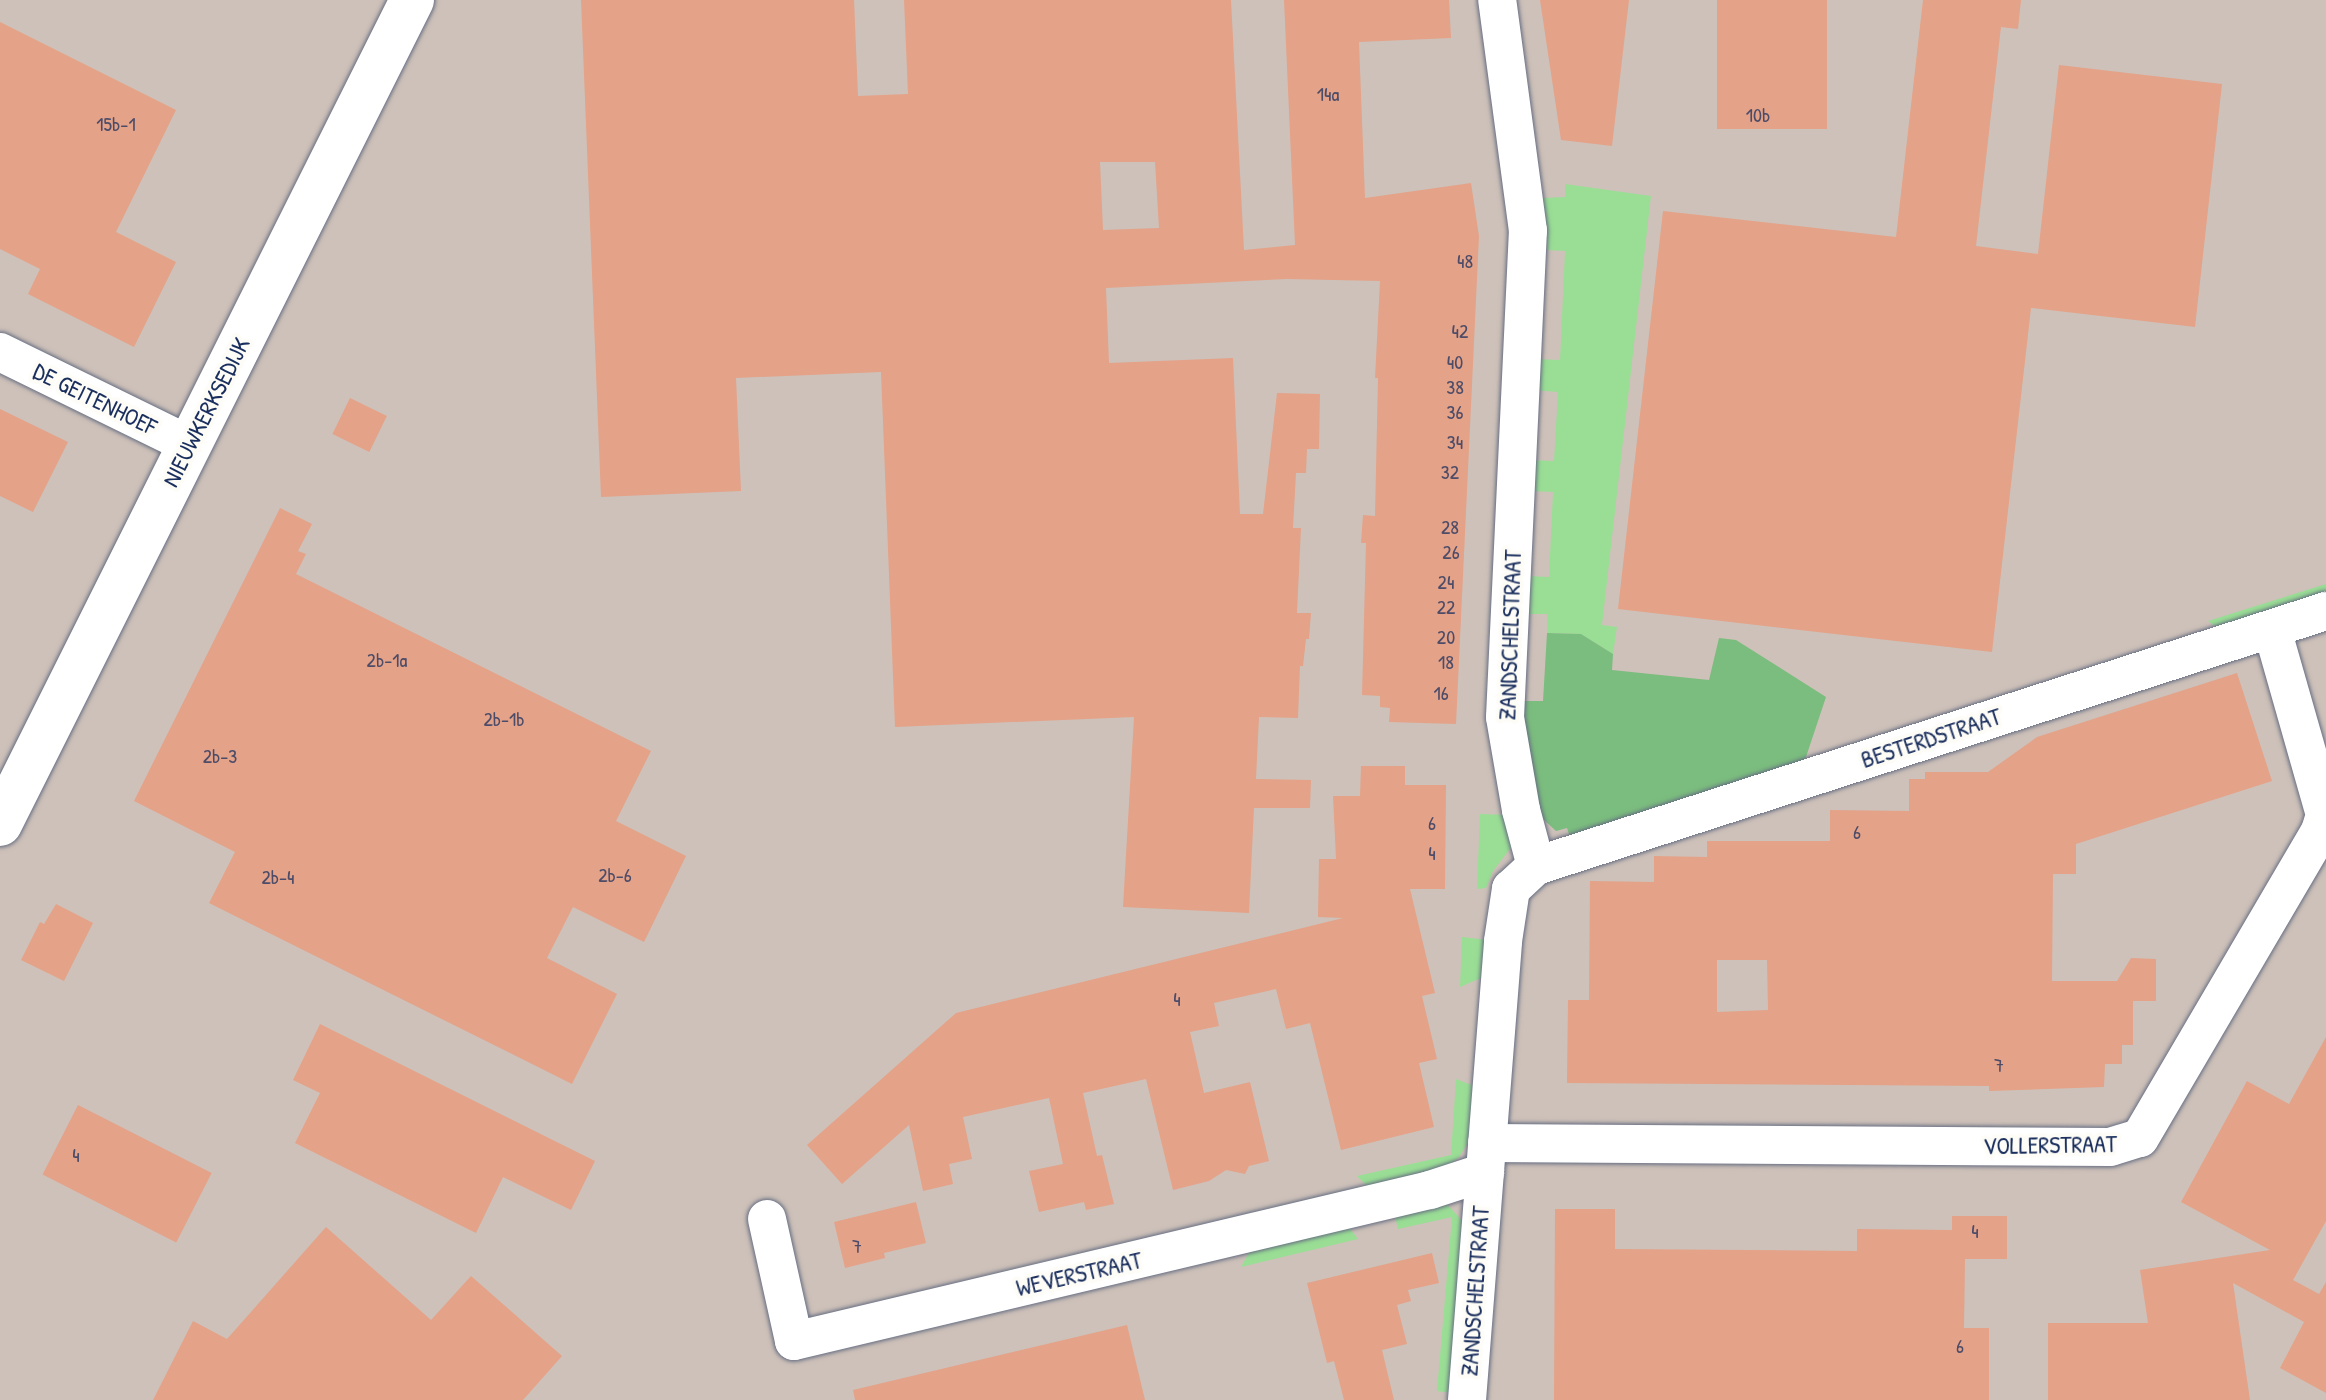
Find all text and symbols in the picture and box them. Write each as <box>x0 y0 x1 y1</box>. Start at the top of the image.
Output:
house number: 14a <box>1317 81 1339 105</box>
house number: 10b <box>1746 102 1770 126</box>
house number: 15b-1 <box>96 111 136 135</box>
house number: 48 <box>1457 248 1473 272</box>
house number: 42 <box>1452 318 1468 342</box>
street label: NIEUWKERKSEDIJK <box>156 333 256 491</box>
house number: 40 <box>1447 349 1463 373</box>
street label: DE GEITENHOEF <box>28 357 162 441</box>
house number: 38 <box>1446 374 1464 398</box>
house number: 36 <box>1447 399 1463 423</box>
house number: 34 <box>1447 429 1463 453</box>
house number: 32 <box>1441 459 1459 483</box>
house number: 28 <box>1441 514 1459 538</box>
house number: 26 <box>1442 539 1460 563</box>
street label: ZANDSCHELSTRAAT <box>1493 549 1527 721</box>
house number: 24 <box>1438 569 1454 593</box>
house number: 22 <box>1437 594 1455 618</box>
house number: 20 <box>1437 624 1455 648</box>
house number: 2b-1a <box>367 647 407 671</box>
house number: 18 <box>1438 649 1454 673</box>
house number: 16 <box>1433 680 1449 704</box>
street label: BESTERDSTRAAT <box>1857 702 2005 774</box>
house number: 2b-1b <box>483 706 525 730</box>
house number: 2b-3 <box>203 743 237 767</box>
house number: 6 <box>1428 810 1436 834</box>
house number: 6 <box>1853 819 1861 843</box>
house number: 4 <box>1428 840 1436 864</box>
house number: 2b-6 <box>598 862 632 886</box>
house number: 2b-4 <box>261 864 295 888</box>
house number: 4 <box>1173 986 1181 1010</box>
house number: 7 <box>1994 1052 2004 1076</box>
street label: VOLLERSTRAAT <box>1983 1129 2117 1161</box>
house number: 4 <box>72 1142 80 1166</box>
street label: ZANDSCHELSTRAAT <box>1455 1205 1495 1377</box>
house number: 4 <box>1971 1218 1979 1242</box>
house number: 7 <box>852 1233 862 1257</box>
street label: WEVERSTRAAT <box>1013 1246 1145 1302</box>
house number: 6 <box>1956 1333 1964 1357</box>

